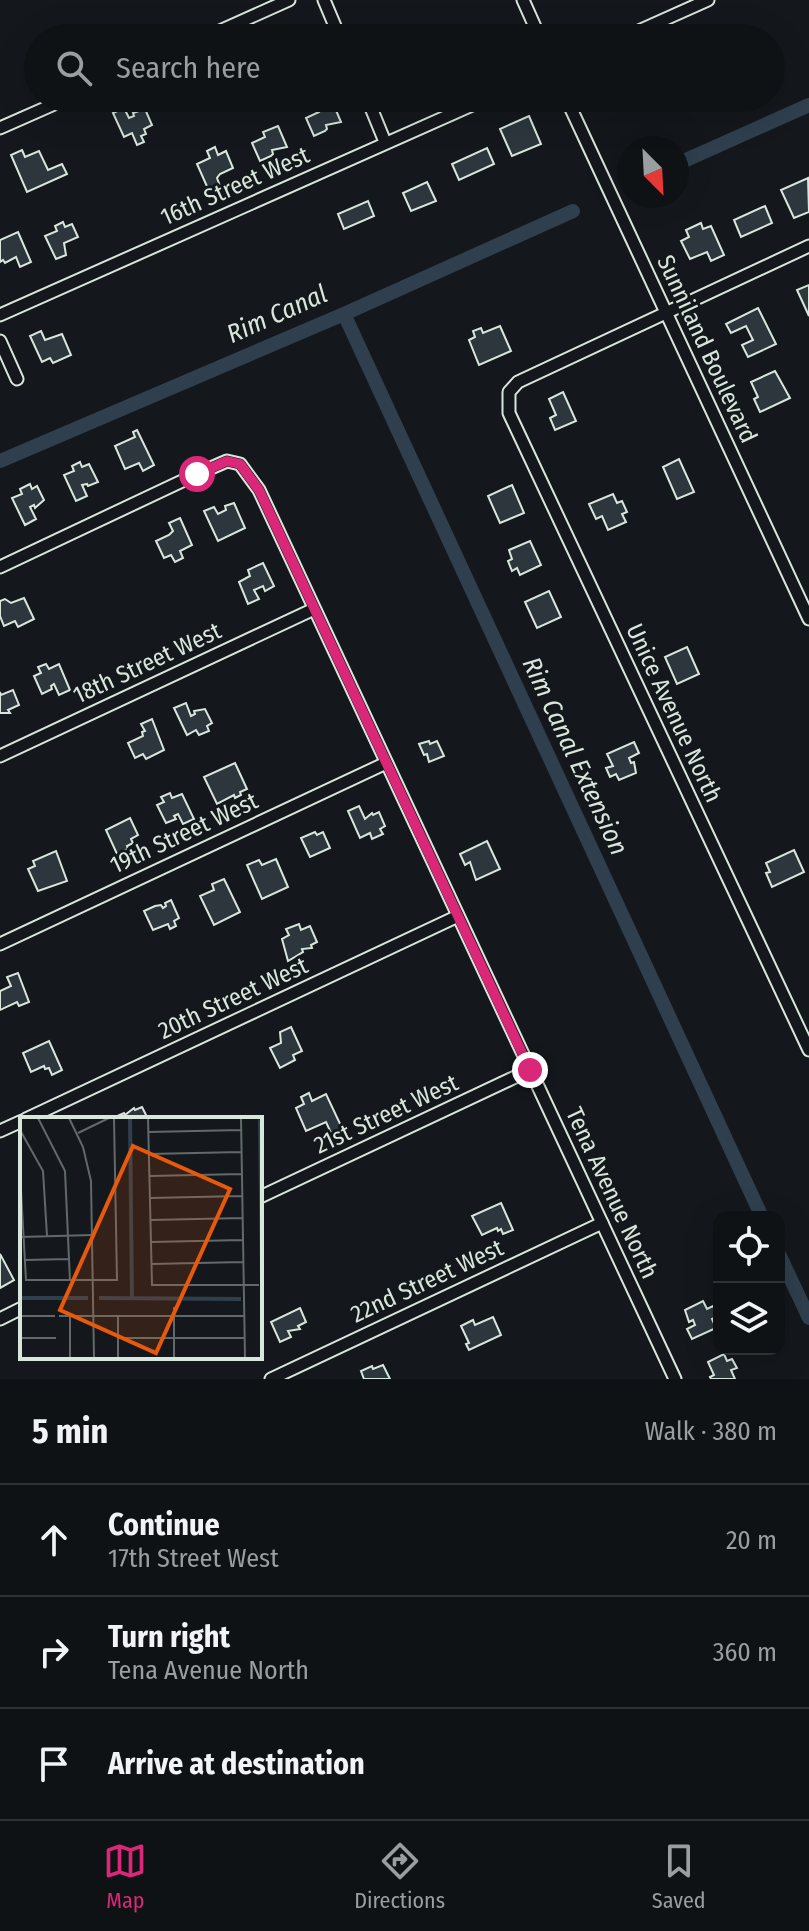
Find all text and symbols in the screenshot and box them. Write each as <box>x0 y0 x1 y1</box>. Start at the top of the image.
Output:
search box <box>24 24 785 112</box>
icon: search <box>52 46 96 90</box>
text: Search here <box>116 50 261 86</box>
north arrow <box>617 136 689 208</box>
street label: 16th Street West <box>156 141 314 231</box>
street label: Sunniland Boulevard <box>651 251 763 447</box>
water label: Rim Canal <box>222 278 332 350</box>
route start <box>179 456 215 492</box>
street label: 18th Street West <box>69 616 225 709</box>
street label: Unice Avenue North <box>620 619 728 807</box>
water label: Rim Canal Extension <box>516 652 634 860</box>
street label: 19th Street West <box>106 787 262 879</box>
street label: 20th Street West <box>154 951 312 1045</box>
route end <box>512 1052 548 1088</box>
street label: 21st Street West <box>310 1068 463 1160</box>
street label: Tena Avenue North <box>560 1103 664 1283</box>
inset map <box>20 1117 262 1359</box>
map controls <box>713 1211 785 1355</box>
button: locate <box>713 1211 785 1283</box>
street label: 22nd Street West <box>346 1233 508 1328</box>
button: layers <box>713 1283 785 1355</box>
text: 5 min <box>32 1411 108 1452</box>
text: Walk · 380 m <box>645 1416 777 1447</box>
text: Continue <box>108 1507 220 1543</box>
icon: ahead <box>32 1518 76 1562</box>
text: 20 m <box>726 1525 777 1556</box>
text: 17th Street West <box>108 1543 279 1574</box>
text: Turn right <box>108 1619 230 1655</box>
icon: right <box>32 1630 76 1674</box>
text: 360 m <box>713 1637 777 1668</box>
text: Tena Avenue North <box>108 1655 309 1686</box>
icon: arrive <box>32 1742 76 1786</box>
text: Arrive at destination <box>108 1746 365 1782</box>
tab: Map <box>103 1839 147 1914</box>
tab: Directions <box>354 1839 445 1914</box>
tab: Saved <box>652 1839 706 1914</box>

